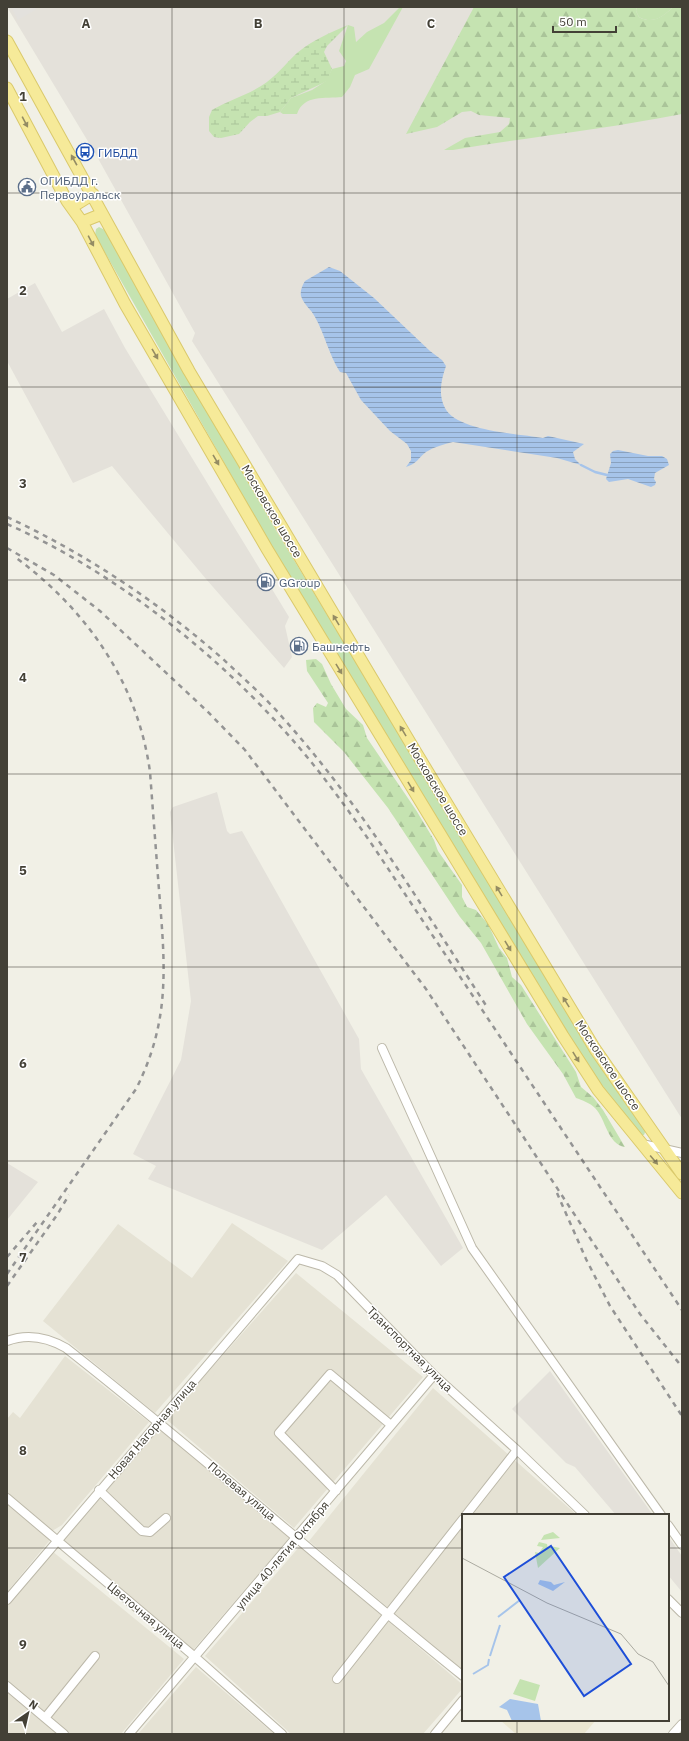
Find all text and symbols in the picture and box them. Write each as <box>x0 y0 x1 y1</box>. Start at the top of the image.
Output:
scale bar <box>553 8 616 34</box>
text: 50 m <box>559 14 587 29</box>
text: A <box>82 15 91 32</box>
text: B <box>254 15 263 32</box>
text: C <box>427 15 436 32</box>
text: 1 <box>19 88 27 105</box>
one-way arrow <box>22 116 29 128</box>
bus stop icon: ГИБДД <box>75 142 95 162</box>
place label: ГИБДД <box>98 145 138 160</box>
one-way arrow <box>70 154 77 166</box>
place label: ОГИБДД г. Первоуральск <box>40 173 121 202</box>
public building icon: ОГИБДД г. Первоуральск <box>17 177 37 197</box>
one-way arrow <box>88 235 95 247</box>
text: 2 <box>19 282 27 299</box>
one-way arrow <box>151 348 158 360</box>
one-way arrow <box>213 454 220 466</box>
street label: Московское шоссе <box>238 462 306 561</box>
text: 3 <box>19 475 27 492</box>
fuel station icon: GGroup <box>256 572 276 592</box>
place label: GGroup <box>279 575 321 590</box>
one-way arrow <box>333 614 340 626</box>
fuel station icon: Башнефть <box>289 636 309 656</box>
place label: Башнефть <box>312 639 370 654</box>
one-way arrow <box>336 663 343 675</box>
text: 4 <box>19 669 27 686</box>
one-way arrow <box>399 726 407 736</box>
street label: Московское шоссе <box>404 740 472 839</box>
one-way arrow <box>408 781 415 793</box>
text: 5 <box>19 862 27 879</box>
one-way arrow <box>495 885 502 897</box>
one-way arrow <box>504 941 512 951</box>
one-way arrow <box>563 996 570 1008</box>
street label: Московское шоссе <box>572 1017 644 1113</box>
one-way arrow <box>572 1051 579 1063</box>
text: 6 <box>19 1055 27 1072</box>
one-way arrow <box>650 1155 659 1166</box>
text: 7 <box>19 1249 27 1266</box>
street label: Транспортная улица <box>364 1303 456 1395</box>
street label: Новая Нагорная улица <box>105 1376 200 1482</box>
text: 8 <box>19 1442 27 1459</box>
street label: Полевая улица <box>205 1458 279 1524</box>
street label: улица 40-летия Октября <box>232 1498 332 1612</box>
inset map <box>462 1514 669 1721</box>
street label: Цветочная улица <box>104 1578 188 1652</box>
text: 9 <box>19 1636 27 1653</box>
north arrow <box>8 1693 48 1733</box>
text: N <box>26 1697 41 1713</box>

